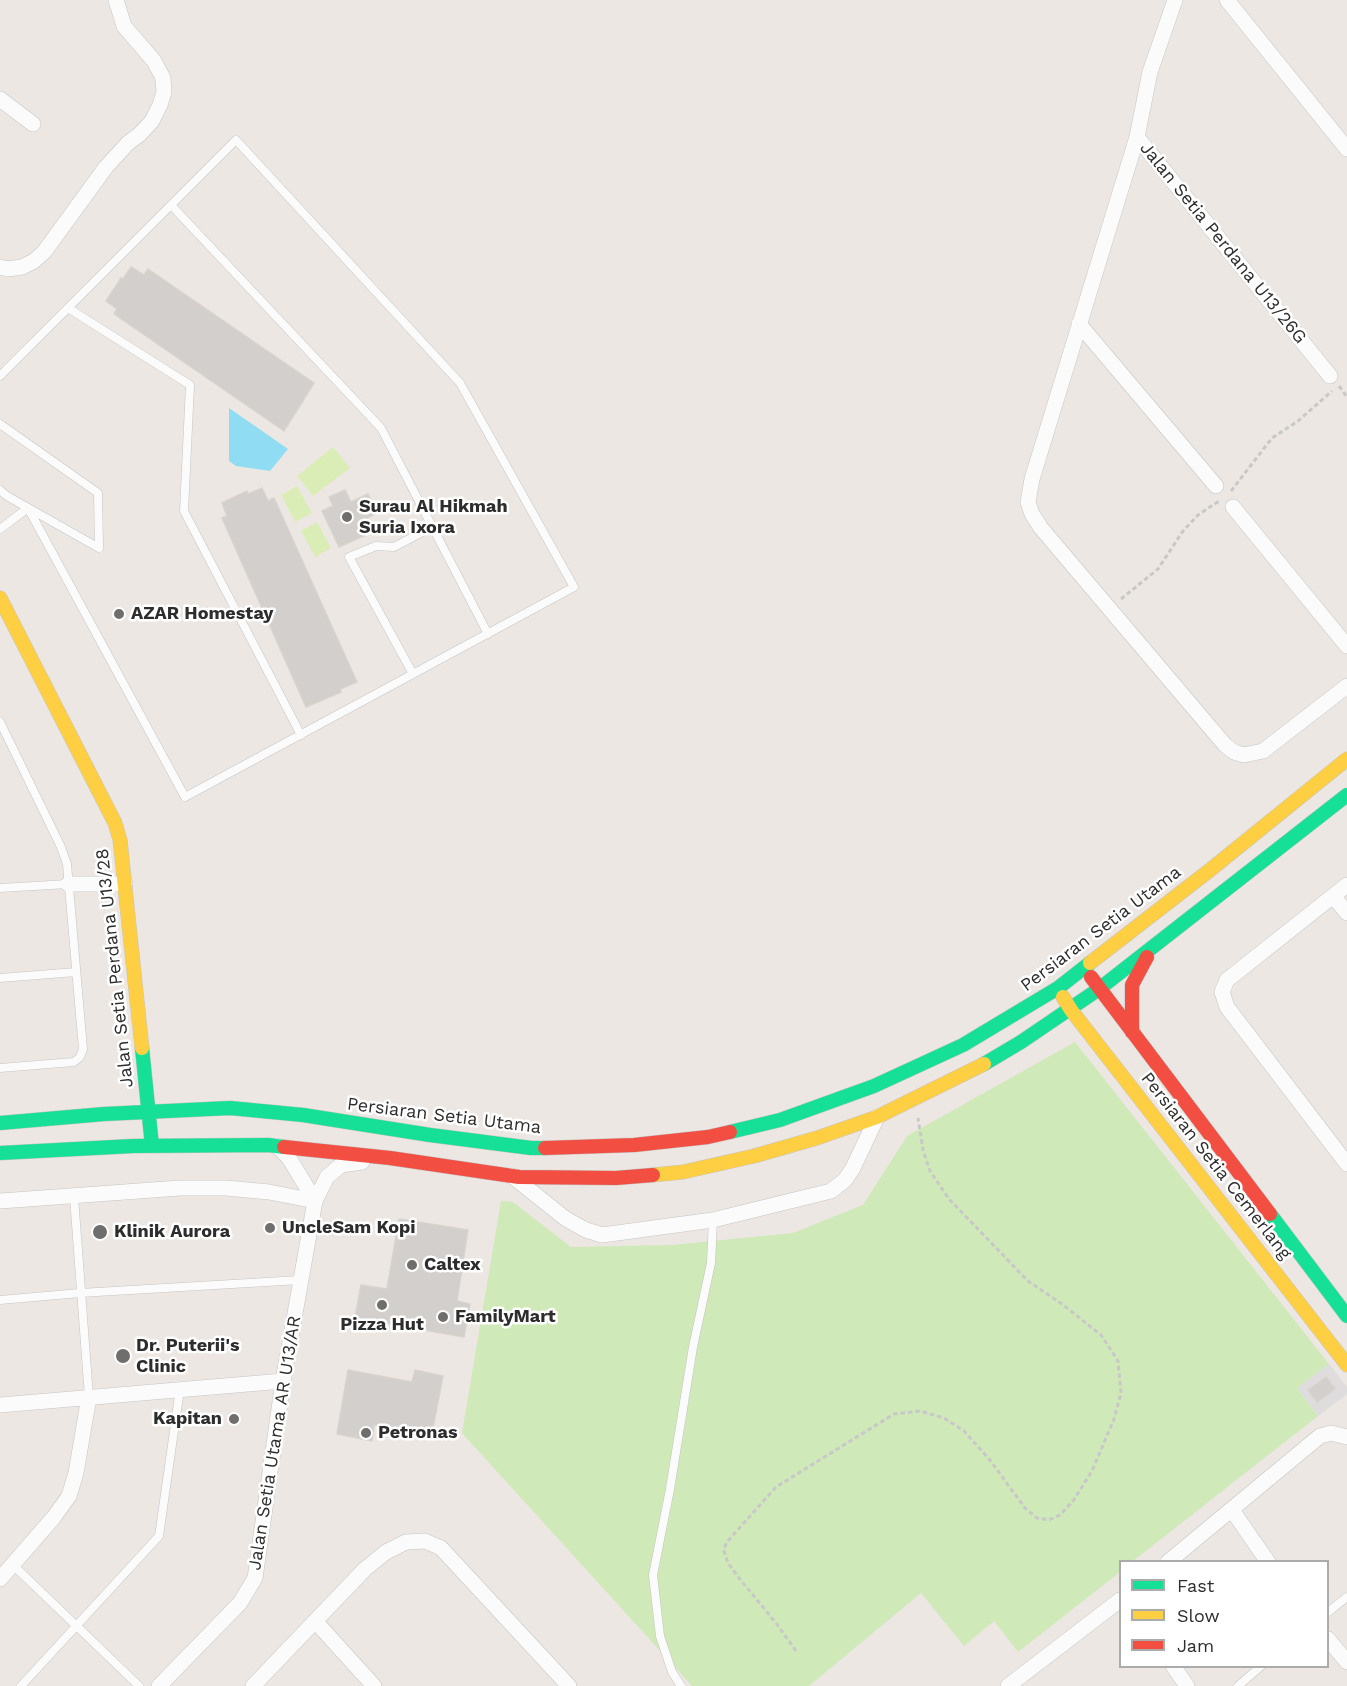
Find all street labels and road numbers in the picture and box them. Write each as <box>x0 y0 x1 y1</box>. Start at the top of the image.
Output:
street label: Jalan Setia Perdana U13/26G <box>1135 138 1311 348</box>
street label: Jalan Setia Perdana U13/28 <box>92 847 138 1089</box>
street label: Persiaran Setia Utama <box>1017 862 1185 996</box>
street label: Persiaran Setia Cemerlang <box>1136 1068 1296 1264</box>
street label: Persiaran Setia Utama <box>346 1093 542 1139</box>
street label: Jalan Setia Utama AR U13/AR <box>244 1314 306 1572</box>

